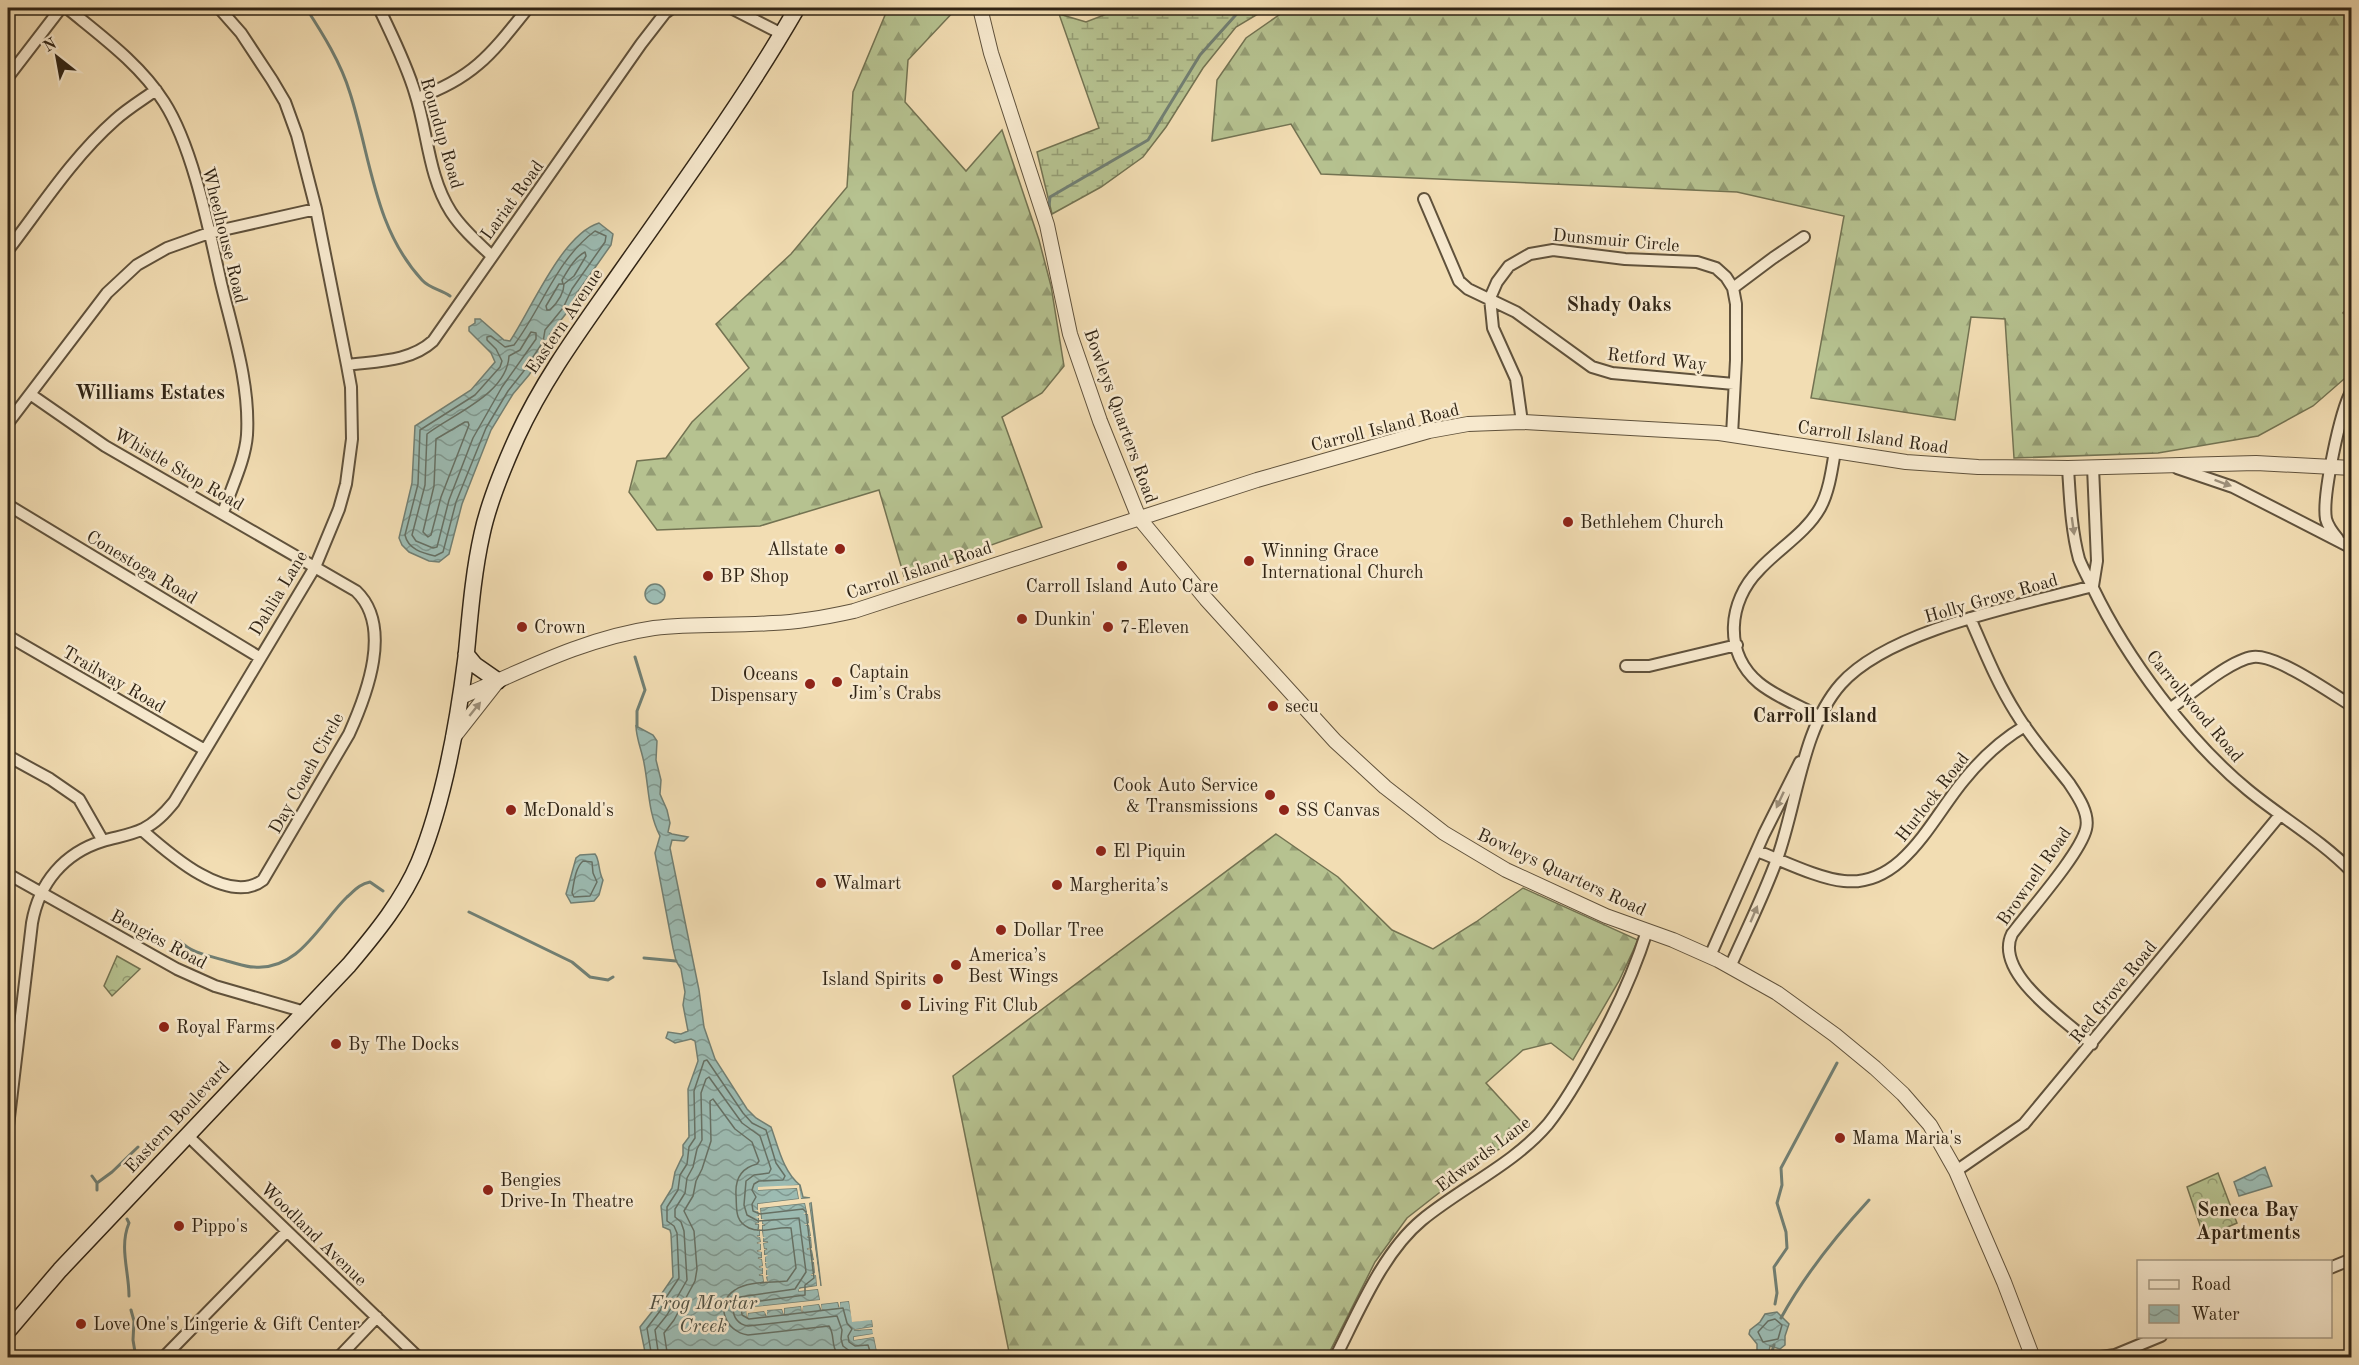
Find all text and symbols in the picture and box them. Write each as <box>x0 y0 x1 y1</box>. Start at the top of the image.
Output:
north arrow <box>27 27 87 87</box>
text: N <box>41 35 60 56</box>
street label: Roundup Road <box>417 76 465 191</box>
street label: Lariat Road <box>478 157 548 244</box>
street label: Wheelhouse Road <box>198 165 250 305</box>
street label: Dunsmuir Circle <box>1552 226 1680 256</box>
street label: Eastern Avenue <box>523 266 607 378</box>
district label: Shady Oaks <box>1567 296 1671 316</box>
street label: Bowleys Quarters Road <box>1080 327 1160 506</box>
street label: Retford Way <box>1606 346 1708 374</box>
district label: Williams Estates <box>75 384 225 404</box>
street label: Carroll Island Road <box>1309 401 1461 455</box>
street label: Carroll Island Road <box>1796 418 1950 458</box>
street label: Whistle Stop Road <box>110 425 247 514</box>
one-way arrow <box>2214 479 2232 488</box>
place label: Bethlehem Church <box>1580 514 1724 532</box>
marker: Bethlehem Church <box>1561 515 1575 529</box>
one-way arrow <box>2069 517 2078 536</box>
street label: Conestoga Road <box>83 528 200 608</box>
street label: Carroll Island Road <box>844 539 995 603</box>
place label: Allstate <box>767 541 828 559</box>
marker: Allstate <box>833 542 847 556</box>
place label: Winning Grace International Church <box>1261 543 1424 582</box>
street label: Dahlia Lane <box>247 548 311 639</box>
marker: Winning Grace International Church <box>1242 554 1256 568</box>
marker: Carroll Island Auto Care <box>1115 559 1129 573</box>
place label: BP Shop <box>720 568 789 586</box>
marker: BP Shop <box>701 569 715 583</box>
street label: Holly Grove Road <box>1922 571 2060 627</box>
place label: Carroll Island Auto Care <box>1026 578 1218 596</box>
place label: Dunkin' <box>1034 611 1096 629</box>
marker: Dunkin' <box>1015 612 1029 626</box>
place label: Crown <box>534 619 586 637</box>
place label: 7-Eleven <box>1120 619 1190 637</box>
marker: Crown <box>515 620 529 634</box>
marker: 7-Eleven <box>1101 620 1115 634</box>
street label: Trailway Road <box>59 643 168 717</box>
street label: Carrollwood Road <box>2142 647 2246 766</box>
place label: Captain Jim’s Crabs <box>849 664 941 703</box>
place label: Oceans Dispensary <box>710 666 798 705</box>
marker: Captain Jim’s Crabs <box>830 675 844 689</box>
marker: Oceans Dispensary <box>803 677 817 691</box>
place label: secu <box>1285 698 1319 716</box>
marker: secu <box>1266 699 1280 713</box>
one-way arrow <box>469 702 481 717</box>
district label: Carroll Island <box>1753 707 1877 727</box>
street label: Day Coach Circle <box>266 710 347 837</box>
street label: Hurlock Road <box>1893 750 1973 845</box>
place label: Cook Auto Service & Transmissions <box>1113 777 1258 816</box>
marker: Cook Auto Service & Transmissions <box>1263 788 1277 802</box>
one-way arrow <box>1775 791 1784 808</box>
place label: McDonald's <box>523 802 614 820</box>
place label: SS Canvas <box>1296 802 1380 820</box>
marker: McDonald's <box>504 803 518 817</box>
marker: SS Canvas <box>1277 803 1291 817</box>
street label: Brownell Road <box>1994 824 2075 929</box>
street label: Bowleys Quarters Road <box>1474 826 1649 920</box>
place label: El Piquin <box>1113 843 1186 861</box>
marker: El Piquin <box>1094 844 1108 858</box>
place label: Walmart <box>833 875 901 893</box>
marker: Walmart <box>814 876 828 890</box>
place label: Margherita’s <box>1069 877 1169 895</box>
marker: Margherita’s <box>1050 878 1064 892</box>
one-way arrow <box>1749 905 1758 922</box>
street label: Bengies Road <box>107 907 210 973</box>
place label: Dollar Tree <box>1013 922 1104 940</box>
marker: Dollar Tree <box>994 923 1008 937</box>
street label: Red Grove Road <box>2067 938 2160 1047</box>
place label: America’s Best Wings <box>968 947 1059 986</box>
marker: America’s Best Wings <box>949 958 963 972</box>
place label: Island Spirits <box>821 971 926 989</box>
marker: Island Spirits <box>931 972 945 986</box>
place label: Living Fit Club <box>918 997 1038 1015</box>
marker: Living Fit Club <box>899 998 913 1012</box>
place label: Royal Farms <box>176 1019 275 1037</box>
marker: Royal Farms <box>157 1020 171 1034</box>
place label: By The Docks <box>348 1036 459 1054</box>
marker: By The Docks <box>329 1037 343 1051</box>
street label: Eastern Boulevard <box>122 1059 234 1177</box>
street label: Edwards Lane <box>1433 1114 1534 1196</box>
place label: Mama Maria's <box>1852 1130 1962 1148</box>
marker: Mama Maria's <box>1833 1131 1847 1145</box>
place label: Bengies Drive-In Theatre <box>500 1172 634 1211</box>
street label: Woodland Avenue <box>257 1180 370 1290</box>
marker: Bengies Drive-In Theatre <box>481 1183 495 1197</box>
district label: Seneca Bay Apartments <box>2196 1201 2300 1244</box>
place label: Pippo's <box>191 1218 248 1236</box>
marker: Pippo's <box>172 1219 186 1233</box>
legend <box>2137 1260 2332 1338</box>
text: Road <box>2191 1276 2231 1294</box>
water label: Frog Mortar Creek <box>648 1294 757 1337</box>
text: Water <box>2191 1306 2240 1324</box>
place label: Love One's Lingerie & Gift Center <box>93 1316 360 1334</box>
marker: Love One's Lingerie & Gift Center <box>74 1317 88 1331</box>

